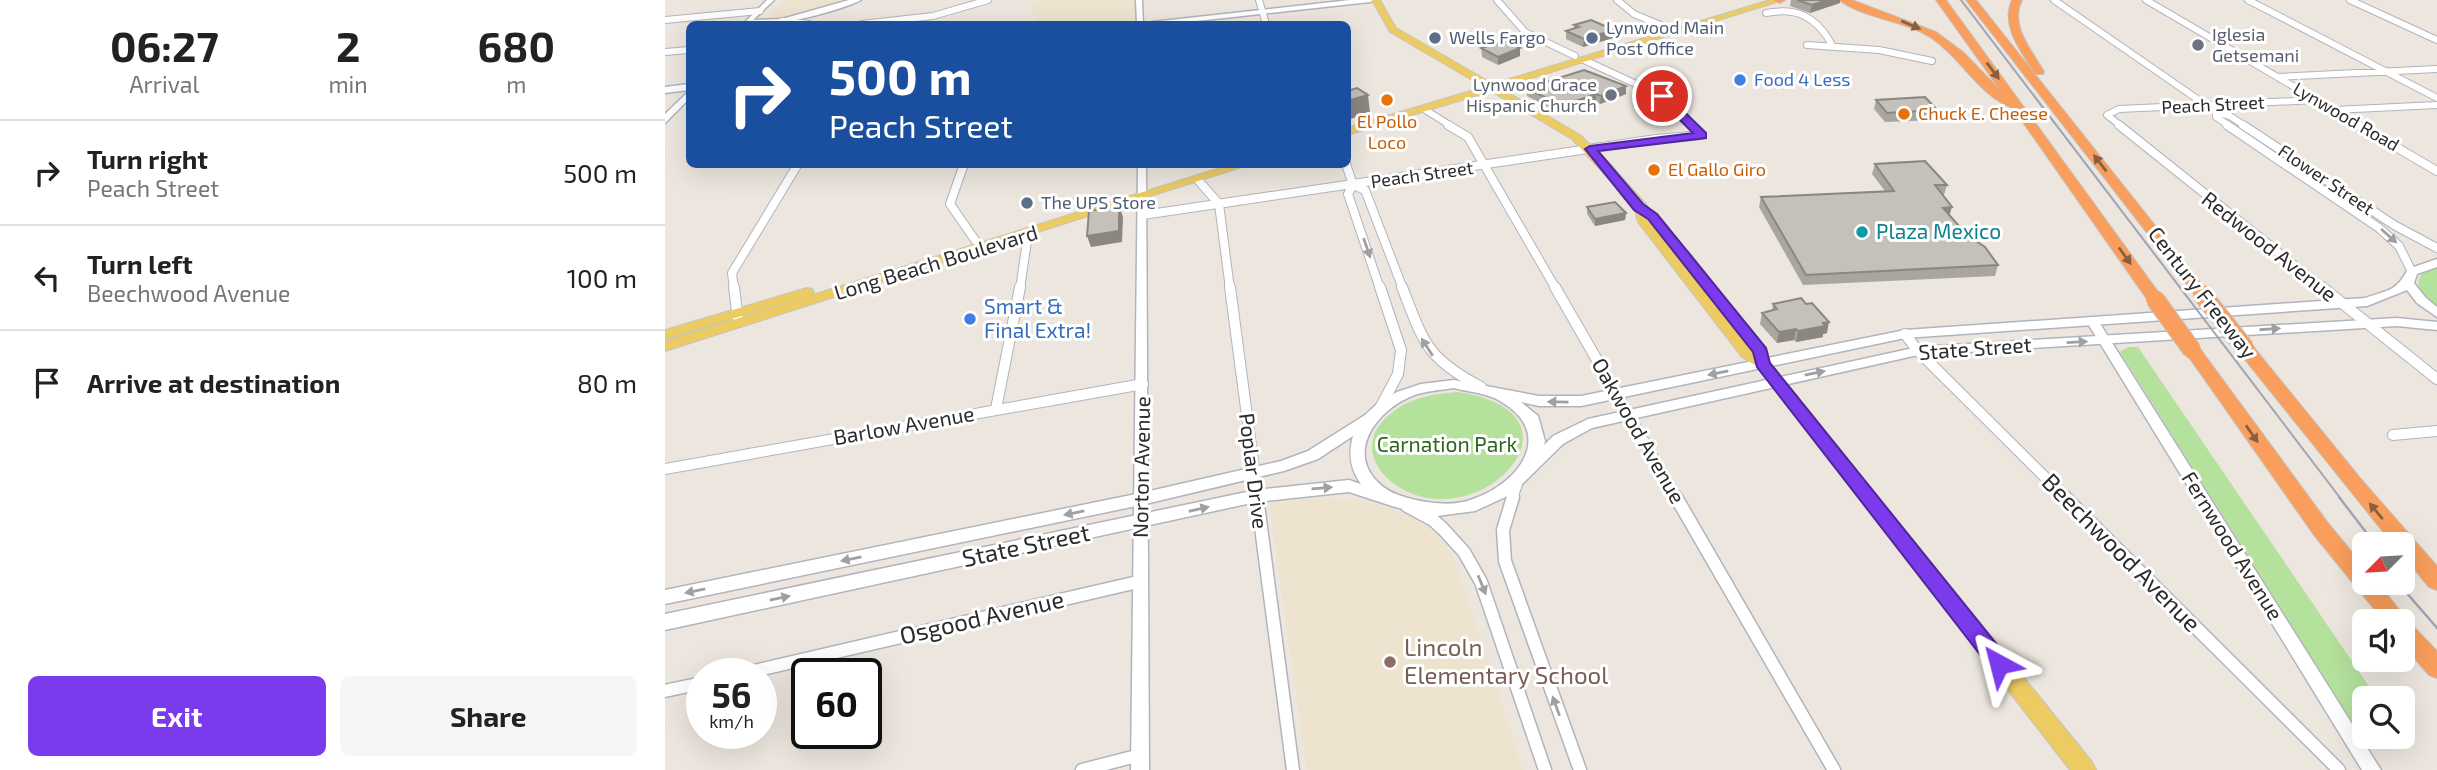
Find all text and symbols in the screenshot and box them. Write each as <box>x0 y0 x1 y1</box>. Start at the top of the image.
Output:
place label: Lynwood Main Post Office <box>1606 16 1724 59</box>
one-way arrow <box>1901 19 1922 30</box>
text: 06:27 <box>110 20 219 70</box>
text: 2 <box>336 20 360 70</box>
text: 680 <box>478 20 555 70</box>
place label: Iglesia Getsemani <box>2212 23 2299 66</box>
place label: Wells Fargo <box>1449 26 1546 48</box>
marker: Wells Fargo <box>1427 30 1443 46</box>
marker: Lynwood Main Post Office <box>1584 30 1600 46</box>
marker: Iglesia Getsemani <box>2190 37 2206 53</box>
text: 500 m <box>829 46 972 105</box>
icon: right <box>714 49 805 140</box>
one-way arrow <box>1986 62 2000 80</box>
pin <box>1632 66 1692 126</box>
place label: Food 4 Less <box>1754 68 1850 90</box>
text: Arrival <box>129 70 199 98</box>
text: min <box>328 70 368 98</box>
text: m <box>506 70 526 98</box>
marker: Food 4 Less <box>1732 72 1748 88</box>
place label: Lynwood Grace Hispanic Church <box>1466 73 1597 116</box>
icon: arrive <box>1643 77 1681 115</box>
street label: Lynwood Road <box>2289 77 2404 155</box>
marker: Lynwood Grace Hispanic Church <box>1603 87 1619 103</box>
street label: Peach Street <box>2161 90 2265 118</box>
marker: El Pollo Loco <box>1379 92 1395 108</box>
place label: Chuck E. Cheese <box>1918 102 2048 124</box>
text: Peach Street <box>829 106 1013 144</box>
marker: Chuck E. Cheese <box>1896 106 1912 122</box>
place label: El Pollo Loco <box>1357 110 1417 153</box>
street label: Flower Street <box>2275 139 2379 219</box>
text: Turn right <box>87 143 208 174</box>
icon: right <box>28 154 66 192</box>
one-way arrow <box>2094 154 2108 172</box>
street label: Peach Street <box>1369 156 1475 192</box>
text: 500 m <box>563 157 637 188</box>
place label: El Gallo Giro <box>1668 158 1766 180</box>
marker: El Gallo Giro <box>1646 162 1662 178</box>
text: Peach Street <box>87 174 219 202</box>
street label: Redwood Avenue <box>2198 186 2342 306</box>
place label: The UPS Store <box>1041 191 1156 213</box>
marker: The UPS Store <box>1019 195 1035 211</box>
place label: Plaza Mexico <box>1876 218 2001 243</box>
street label: Long Beach Boulevard <box>831 219 1040 304</box>
street label: Century Freeway <box>2144 221 2263 363</box>
marker: Plaza Mexico <box>1854 224 1870 240</box>
one-way arrow <box>2380 228 2397 244</box>
one-way arrow <box>1362 238 1373 259</box>
one-way arrow <box>2118 247 2132 266</box>
text: Turn left <box>87 248 193 279</box>
icon: left <box>28 259 66 297</box>
text: 100 m <box>567 262 637 293</box>
text: Beechwood Avenue <box>87 279 290 307</box>
place label: Smart & Final Extra! <box>984 293 1091 342</box>
marker: Smart & Final Extra! <box>962 311 978 327</box>
one-way arrow <box>2260 324 2282 335</box>
street label: State Street <box>1917 331 2032 364</box>
one-way arrow <box>2066 336 2088 347</box>
one-way arrow <box>1421 337 1434 356</box>
street label: Oakwood Avenue <box>1587 353 1691 507</box>
icon: arrive <box>28 364 66 402</box>
text: Arrive at destination <box>87 367 340 398</box>
text: 80 m <box>577 367 637 398</box>
one-way arrow <box>1707 368 1729 379</box>
one-way arrow <box>1804 368 1826 379</box>
street label: Norton Avenue <box>1127 396 1154 538</box>
one-way arrow <box>1546 396 1568 407</box>
street label: Barlow Avenue <box>831 400 976 449</box>
street label: Poplar Drive <box>1235 411 1274 530</box>
one-way arrow <box>2245 425 2259 443</box>
park label: Carnation Park <box>1377 431 1518 456</box>
street label: Fernwood Avenue <box>2177 466 2289 624</box>
street label: Beechwood Avenue <box>2037 467 2207 637</box>
one-way arrow <box>1311 482 1333 493</box>
one-way arrow <box>1188 503 1210 514</box>
one-way arrow <box>2369 503 2384 520</box>
one-way arrow <box>1063 507 1085 518</box>
street label: State Street <box>959 517 1092 572</box>
north arrow <box>2352 532 2415 595</box>
map controls <box>2352 532 2415 749</box>
one-way arrow <box>840 553 862 564</box>
one-way arrow <box>1476 575 1487 596</box>
street label: Osgood Avenue <box>897 584 1067 650</box>
one-way arrow <box>684 585 706 596</box>
one-way arrow <box>769 592 791 603</box>
button: sound <box>2352 609 2415 672</box>
position arrow <box>1962 627 2036 701</box>
place label: Lincoln Elementary School <box>1404 632 1608 689</box>
marker: Lincoln Elementary School <box>1382 654 1398 670</box>
speed limit sign: 60 <box>791 658 882 749</box>
text: 56 <box>712 673 751 715</box>
button: Exit <box>28 676 326 756</box>
button: Share <box>340 676 637 756</box>
button: search <box>2352 686 2415 749</box>
one-way arrow <box>1551 695 1562 716</box>
text: km/h <box>709 710 754 732</box>

